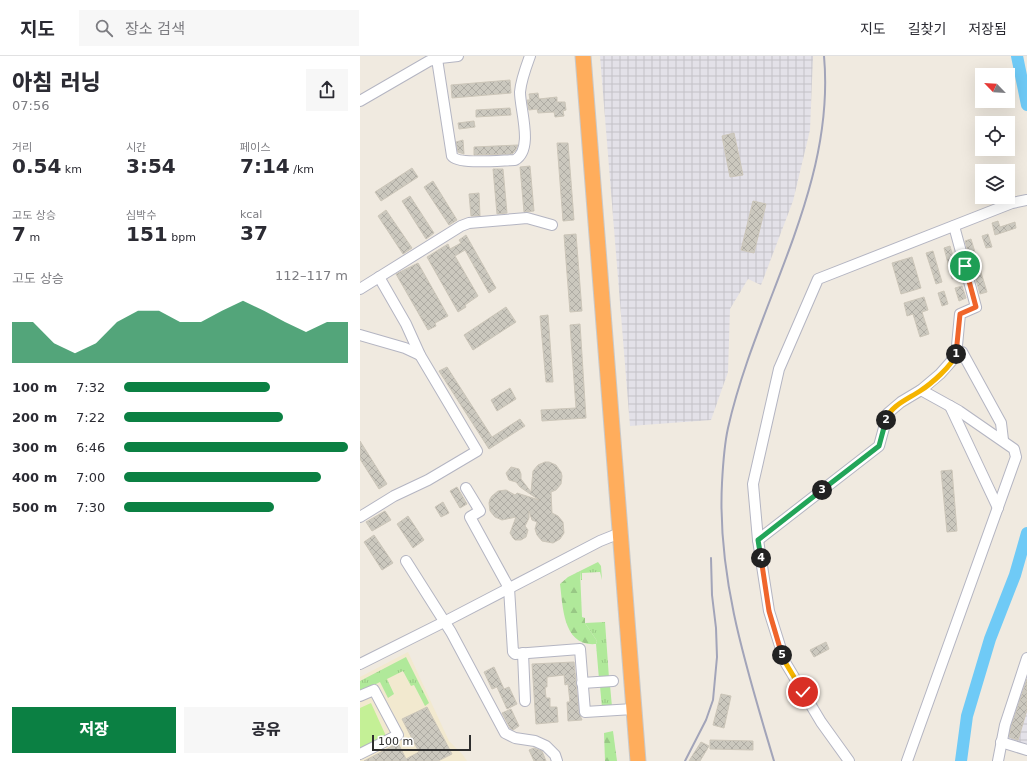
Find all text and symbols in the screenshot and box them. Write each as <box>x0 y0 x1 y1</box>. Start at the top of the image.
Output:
search box <box>79 10 359 46</box>
icon: search <box>93 17 115 39</box>
text: 지도 <box>20 18 55 40</box>
text: 장소 검색 <box>125 20 185 38</box>
text: 지도 <box>860 21 886 37</box>
text: 길찾기 <box>908 21 946 37</box>
text: 저장됨 <box>968 21 1007 37</box>
north arrow <box>975 68 1015 108</box>
map controls <box>975 68 1015 204</box>
button: share <box>306 69 348 111</box>
text: 아침 러닝 <box>12 70 101 95</box>
text: 07:56 <box>12 98 49 113</box>
button: locate <box>975 116 1015 156</box>
text: 거리 <box>12 141 32 154</box>
text: 시간 <box>126 141 146 154</box>
text: 페이스 <box>240 141 270 154</box>
text: 0.54 <box>12 154 61 178</box>
text: 3:54 <box>126 154 176 178</box>
text: 7:14 <box>240 154 290 178</box>
text: km <box>61 163 82 176</box>
text: /km <box>290 163 314 176</box>
button: layers <box>975 164 1015 204</box>
text: kcal <box>240 208 262 221</box>
text: 고도 상승 <box>12 209 56 222</box>
text: 심박수 <box>126 209 156 222</box>
text: 37 <box>240 221 268 245</box>
text: 7 <box>12 222 26 246</box>
text: 151 <box>126 222 168 246</box>
text: m <box>26 231 40 244</box>
text: bpm <box>168 231 196 244</box>
pin <box>948 249 982 283</box>
icon: arrive <box>954 255 976 277</box>
text: 112–117 m <box>275 268 348 283</box>
text: 고도 상승 <box>12 271 64 286</box>
pin: 1 <box>946 344 966 364</box>
text: 1 <box>952 347 960 360</box>
text: 100 m <box>12 380 57 395</box>
text: 7:32 <box>76 380 105 395</box>
text: 200 m <box>12 410 57 425</box>
text: 7:22 <box>76 410 105 425</box>
pin: 2 <box>876 410 896 430</box>
text: 2 <box>882 413 890 426</box>
text: 300 m <box>12 440 57 455</box>
text: 6:46 <box>76 440 105 455</box>
text: 400 m <box>12 470 57 485</box>
text: 7:00 <box>76 470 105 485</box>
pin: 3 <box>812 480 832 500</box>
text: 3 <box>818 483 826 496</box>
text: 500 m <box>12 500 57 515</box>
text: 7:30 <box>76 500 105 515</box>
pin: 4 <box>751 548 771 568</box>
text: 4 <box>757 551 765 564</box>
pin: 5 <box>772 645 792 665</box>
text: 5 <box>778 648 786 661</box>
pin <box>786 675 820 709</box>
icon: check <box>792 681 814 703</box>
button: 저장 <box>12 707 176 753</box>
button: 공유 <box>184 707 348 753</box>
scale bar <box>372 733 471 752</box>
text: 100 m <box>378 735 413 748</box>

